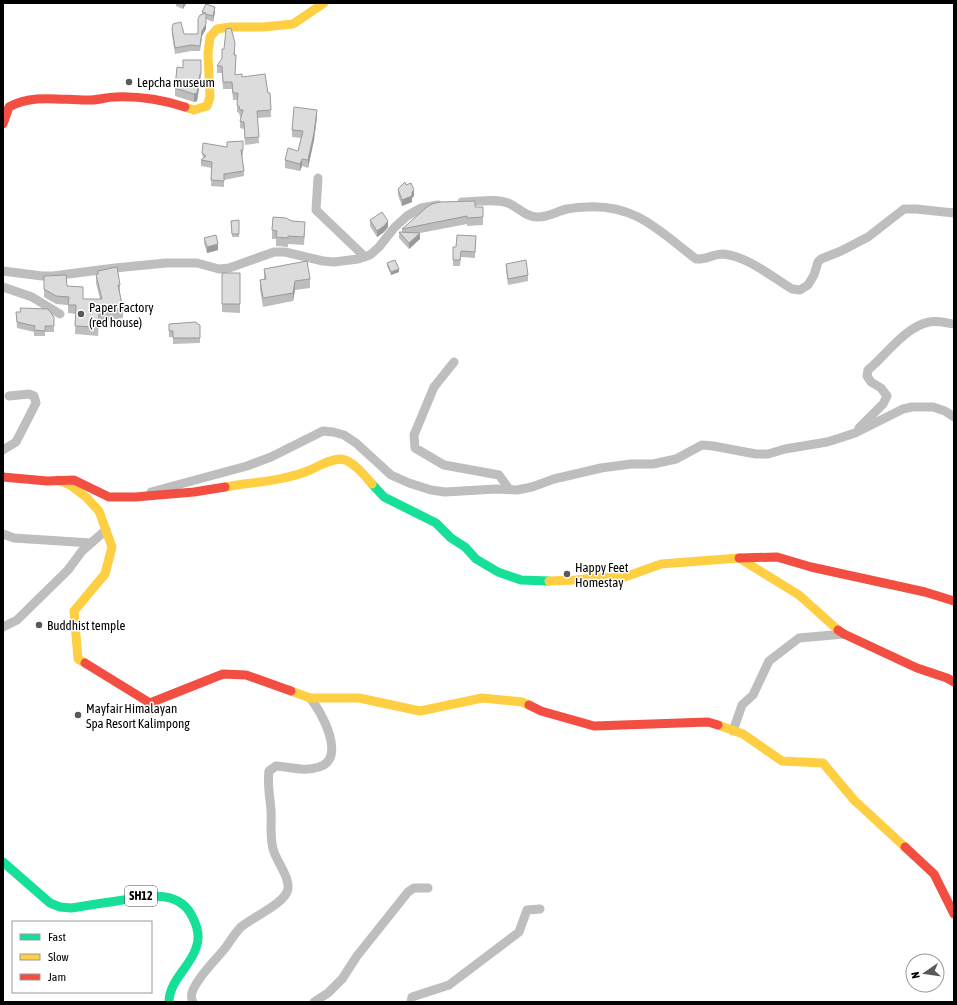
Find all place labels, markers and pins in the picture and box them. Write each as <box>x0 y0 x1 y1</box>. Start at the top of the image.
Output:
place label: Lepcha museum <box>137 75 215 90</box>
marker: Lepcha museum <box>124 77 134 87</box>
place label: Paper Factory (red house) <box>89 300 154 330</box>
marker: Paper Factory (red house) <box>76 309 86 319</box>
place label: Happy Feet Homestay <box>575 560 629 590</box>
marker: Happy Feet Homestay <box>562 569 572 579</box>
place label: Buddhist temple <box>47 618 126 633</box>
marker: Buddhist temple <box>34 620 44 630</box>
place label: Mayfair Himalayan Spa Resort Kalimpong <box>86 701 190 731</box>
marker: Mayfair Himalayan Spa Resort Kalimpong <box>73 710 83 720</box>

